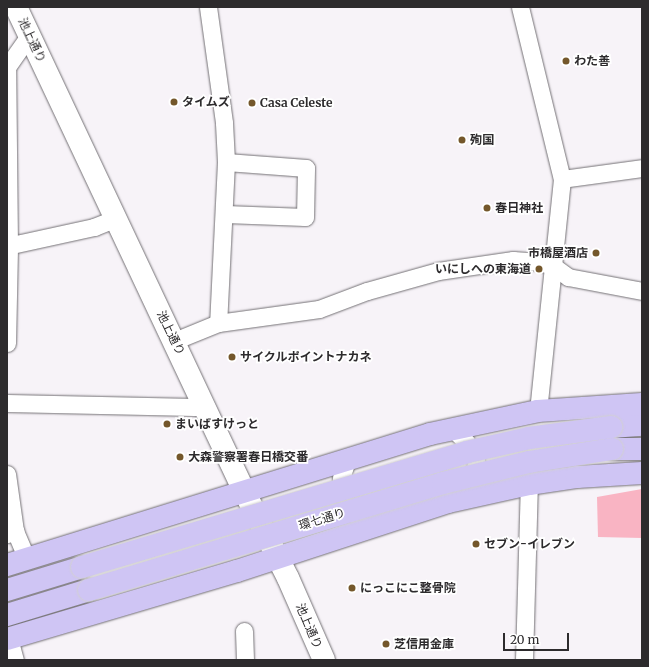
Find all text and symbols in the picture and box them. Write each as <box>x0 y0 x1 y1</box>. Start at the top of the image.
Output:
street label: 池上通り <box>15 15 49 65</box>
place label: わた善 <box>574 54 610 68</box>
marker: わた善 <box>561 56 571 66</box>
place label: タイムズ <box>182 95 230 109</box>
place label: Casa Celeste <box>260 96 332 110</box>
marker: タイムズ <box>169 97 179 107</box>
marker: Casa Celeste <box>247 98 257 108</box>
place label: 殉国 <box>470 133 494 147</box>
marker: 殉国 <box>457 135 467 145</box>
place label: 春日神社 <box>495 201 543 215</box>
marker: 春日神社 <box>482 203 492 213</box>
place label: 市橋屋酒店 <box>528 246 588 260</box>
marker: 市橋屋酒店 <box>591 248 601 258</box>
place label: いにしへの東海道 <box>435 262 531 276</box>
marker: いにしへの東海道 <box>534 264 544 274</box>
street label: 池上通り <box>154 308 188 358</box>
place label: サイクルポイントナカネ <box>240 350 372 364</box>
marker: サイクルポイントナカネ <box>227 352 237 362</box>
place label: まいばすけっと <box>175 417 259 431</box>
marker: まいばすけっと <box>162 419 172 429</box>
place label: 大森警察署春日橋交番 <box>188 450 308 464</box>
marker: 大森警察署春日橋交番 <box>175 452 185 462</box>
street label: 環七通り <box>297 505 347 533</box>
place label: セブン-イレブン <box>484 537 575 551</box>
marker: セブン-イレブン <box>471 539 481 549</box>
place label: にっこにこ整骨院 <box>360 581 456 595</box>
marker: にっこにこ整骨院 <box>347 583 357 593</box>
street label: 池上通り <box>293 601 325 651</box>
scale bar <box>505 625 571 651</box>
text: 20 m <box>510 632 539 647</box>
place label: 芝信用金庫 <box>394 637 454 651</box>
marker: 芝信用金庫 <box>381 639 391 649</box>

